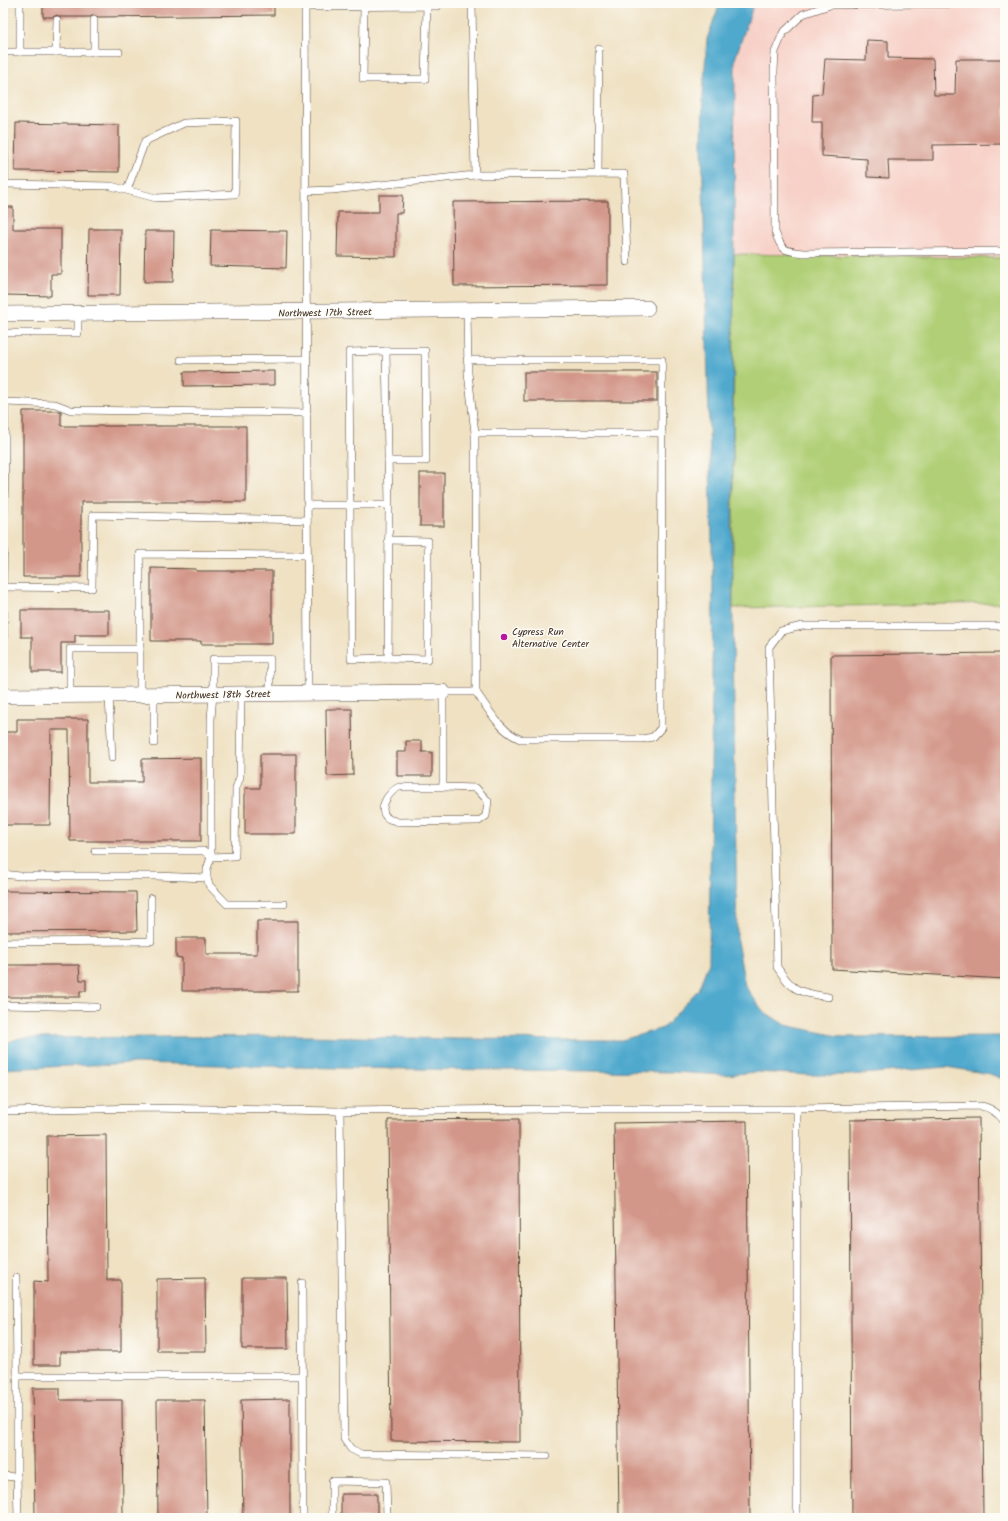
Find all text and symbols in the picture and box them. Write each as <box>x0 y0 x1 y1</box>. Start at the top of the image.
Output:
street label: Northwest 17th Street <box>278 304 372 322</box>
place label: Cypress Run Alternative Center <box>512 624 589 652</box>
marker: Cypress Run Alternative Center <box>499 632 509 642</box>
street label: Northwest 18th Street <box>175 686 271 704</box>

